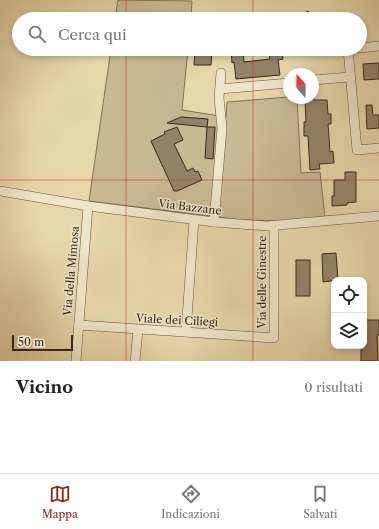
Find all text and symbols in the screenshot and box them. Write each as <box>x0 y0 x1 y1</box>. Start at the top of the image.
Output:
search box <box>12 12 367 56</box>
icon: search <box>26 23 48 45</box>
text: Cerca qui <box>58 25 127 44</box>
north arrow <box>283 68 319 104</box>
street label: Via Bazzane <box>157 196 222 218</box>
street label: Via della Mimosa <box>60 225 82 317</box>
street label: Via delle Ginestre <box>255 236 269 329</box>
map controls <box>331 277 367 349</box>
button: locate <box>331 277 367 313</box>
street label: Viale dei Ciliegi <box>135 311 219 329</box>
button: layers <box>331 313 367 349</box>
scale bar <box>12 333 73 352</box>
text: 50 m <box>18 335 44 349</box>
text: Vicino <box>16 377 73 397</box>
text: 0 risultati <box>304 379 363 395</box>
tab: Mappa <box>42 483 78 521</box>
tab: Indicazioni <box>161 483 220 521</box>
tab: Salvati <box>303 483 337 521</box>

